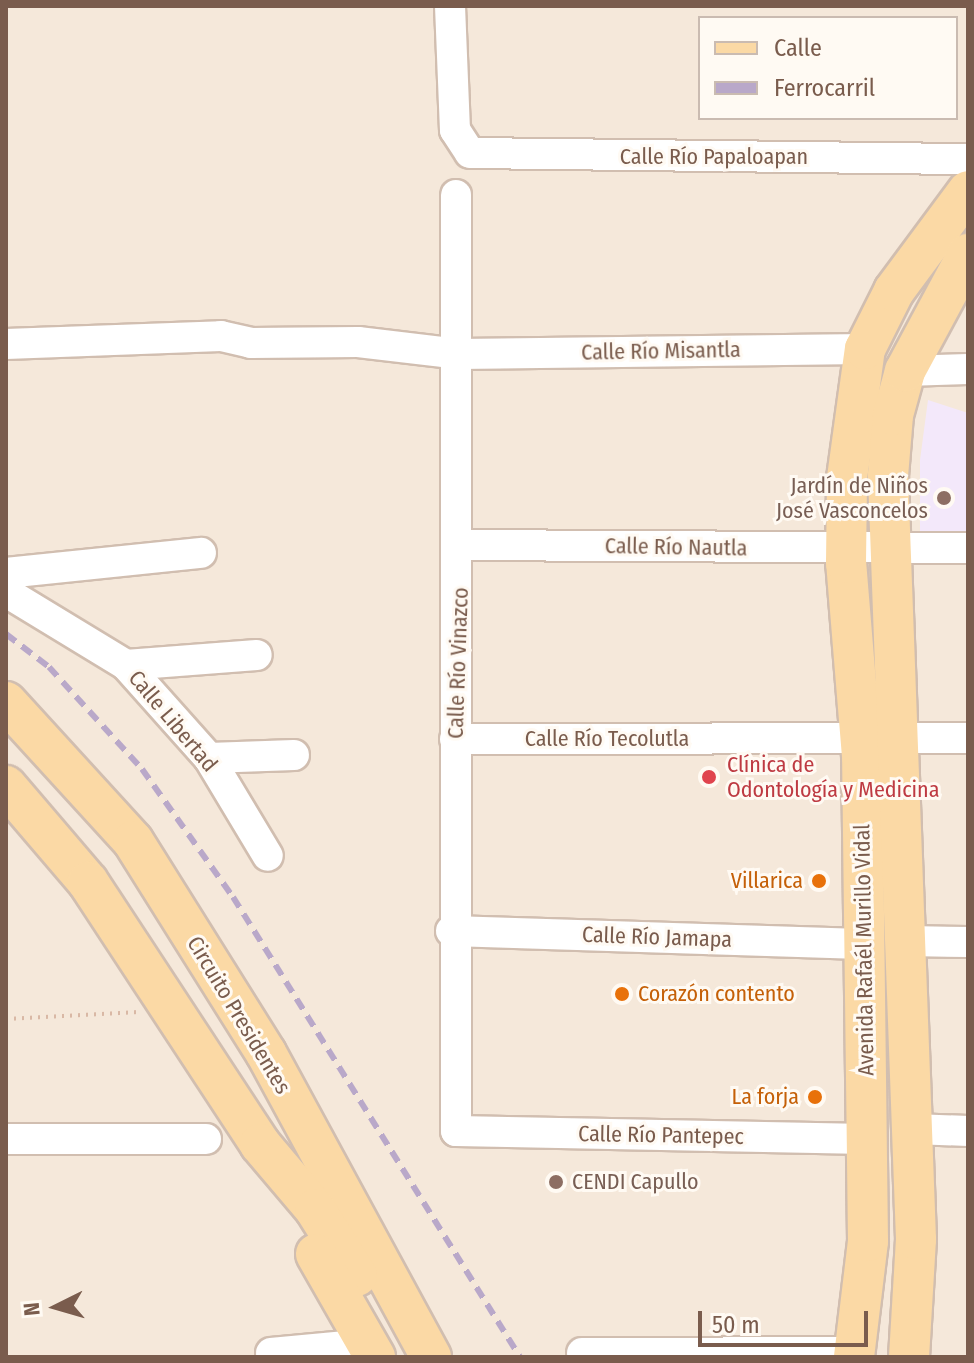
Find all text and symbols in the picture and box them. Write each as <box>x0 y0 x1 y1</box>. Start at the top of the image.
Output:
legend <box>698 16 958 120</box>
text: Calle <box>774 34 822 62</box>
text: Ferrocarril <box>774 74 875 102</box>
street label: Calle Río Papaloapan <box>620 144 808 170</box>
street label: Calle Río Misantla <box>581 336 741 366</box>
place label: Jardín de Niños José Vasconcelos <box>776 472 928 524</box>
marker: Jardín de Niños José Vasconcelos <box>935 489 953 507</box>
street label: Calle Río Nautla <box>605 533 747 561</box>
street label: Calle Río Vinazco <box>442 587 474 739</box>
street label: Calle Libertad <box>123 665 223 777</box>
street label: Calle Río Tecolutla <box>525 726 689 752</box>
place label: Clínica de Odontología y Medicina <box>727 751 939 802</box>
marker: Clínica de Odontología y Medicina <box>698 766 720 788</box>
street label: Avenida Rafaél Murillo Vidal <box>849 824 879 1076</box>
place label: Villarica <box>731 868 803 894</box>
marker: Villarica <box>810 872 828 890</box>
street label: Calle Río Jamapa <box>582 921 732 953</box>
street label: Circuito Presidentes <box>182 931 296 1099</box>
place label: Corazón contento <box>638 981 795 1007</box>
marker: Corazón contento <box>613 985 631 1003</box>
place label: La forja <box>732 1084 799 1110</box>
marker: La forja <box>806 1088 824 1106</box>
street label: Calle Río Pantepec <box>578 1120 744 1150</box>
place label: CENDI Capullo <box>572 1169 699 1195</box>
marker: CENDI Capullo <box>547 1173 565 1191</box>
north arrow <box>16 1267 96 1347</box>
scale bar <box>702 1295 872 1345</box>
text: N <box>18 1301 46 1317</box>
text: 50 m <box>712 1311 760 1339</box>

